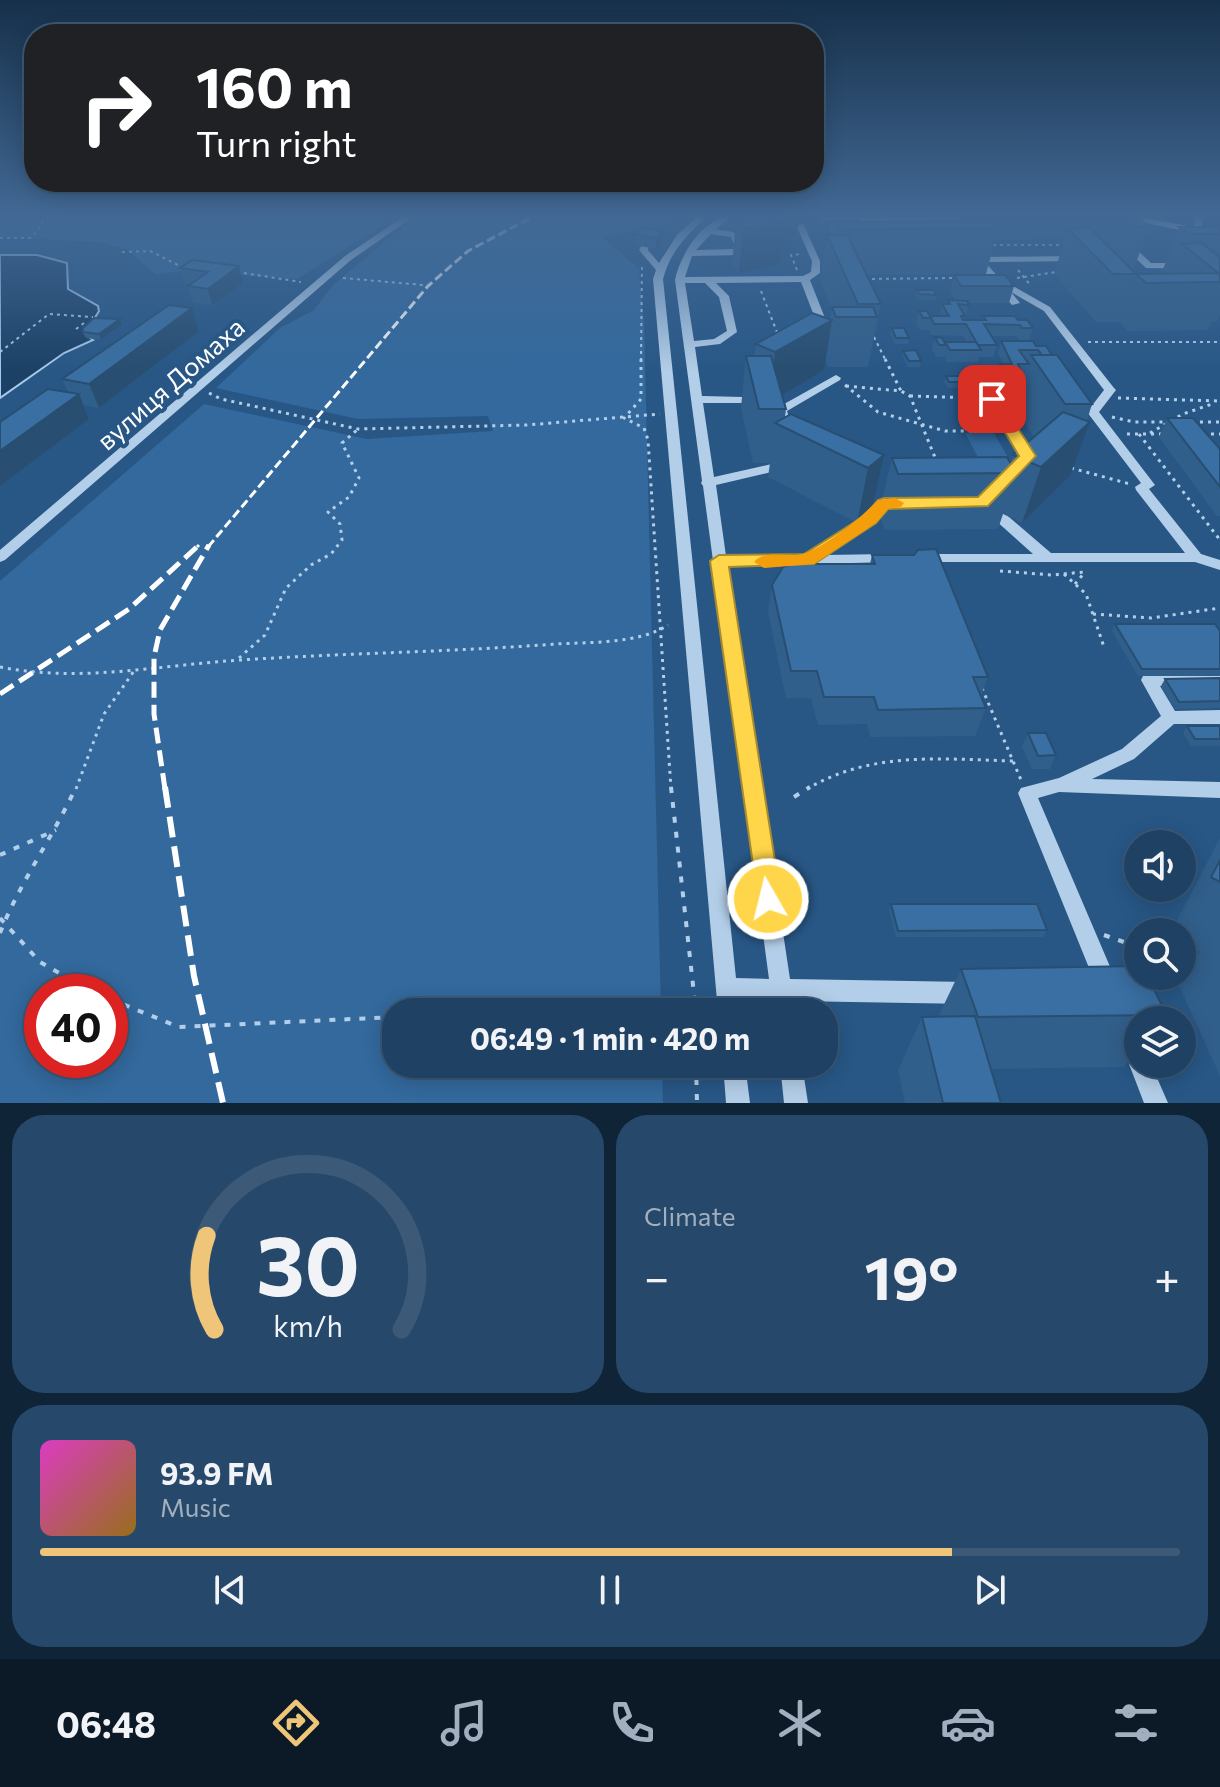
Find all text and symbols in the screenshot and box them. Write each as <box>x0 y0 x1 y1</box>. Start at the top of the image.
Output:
text: 160 m <box>196 51 353 120</box>
icon: right <box>64 56 168 160</box>
text: Turn right <box>196 120 357 164</box>
street label: вулиця Домаха <box>90 311 250 455</box>
pin <box>958 365 1026 433</box>
icon: arrive <box>970 377 1014 421</box>
map controls <box>1124 830 1196 1078</box>
button: sound <box>1124 830 1196 902</box>
position arrow <box>726 857 810 941</box>
button: search <box>1124 918 1196 990</box>
speed limit sign: 40 <box>24 974 128 1078</box>
button: layers <box>1124 1006 1196 1078</box>
text: 06:49 · 1 min · 420 m <box>470 1019 750 1056</box>
text: Climate <box>644 1200 736 1231</box>
text: 30 <box>256 1211 360 1313</box>
text: 19° <box>864 1239 959 1312</box>
text: − <box>644 1249 669 1303</box>
text: + <box>1154 1249 1180 1303</box>
text: km/h <box>273 1308 343 1343</box>
text: 93.9 FM <box>160 1454 273 1491</box>
text: Music <box>160 1491 231 1522</box>
icon: previous <box>208 1568 252 1612</box>
icon: pause <box>588 1568 632 1612</box>
icon: next <box>968 1568 1012 1612</box>
icon: directions <box>268 1695 324 1751</box>
icon: music <box>436 1695 492 1751</box>
icon: phone <box>604 1695 660 1751</box>
icon: climate <box>772 1695 828 1751</box>
icon: car <box>940 1695 996 1751</box>
icon: filters <box>1108 1695 1164 1751</box>
text: 06:48 <box>56 1701 156 1745</box>

